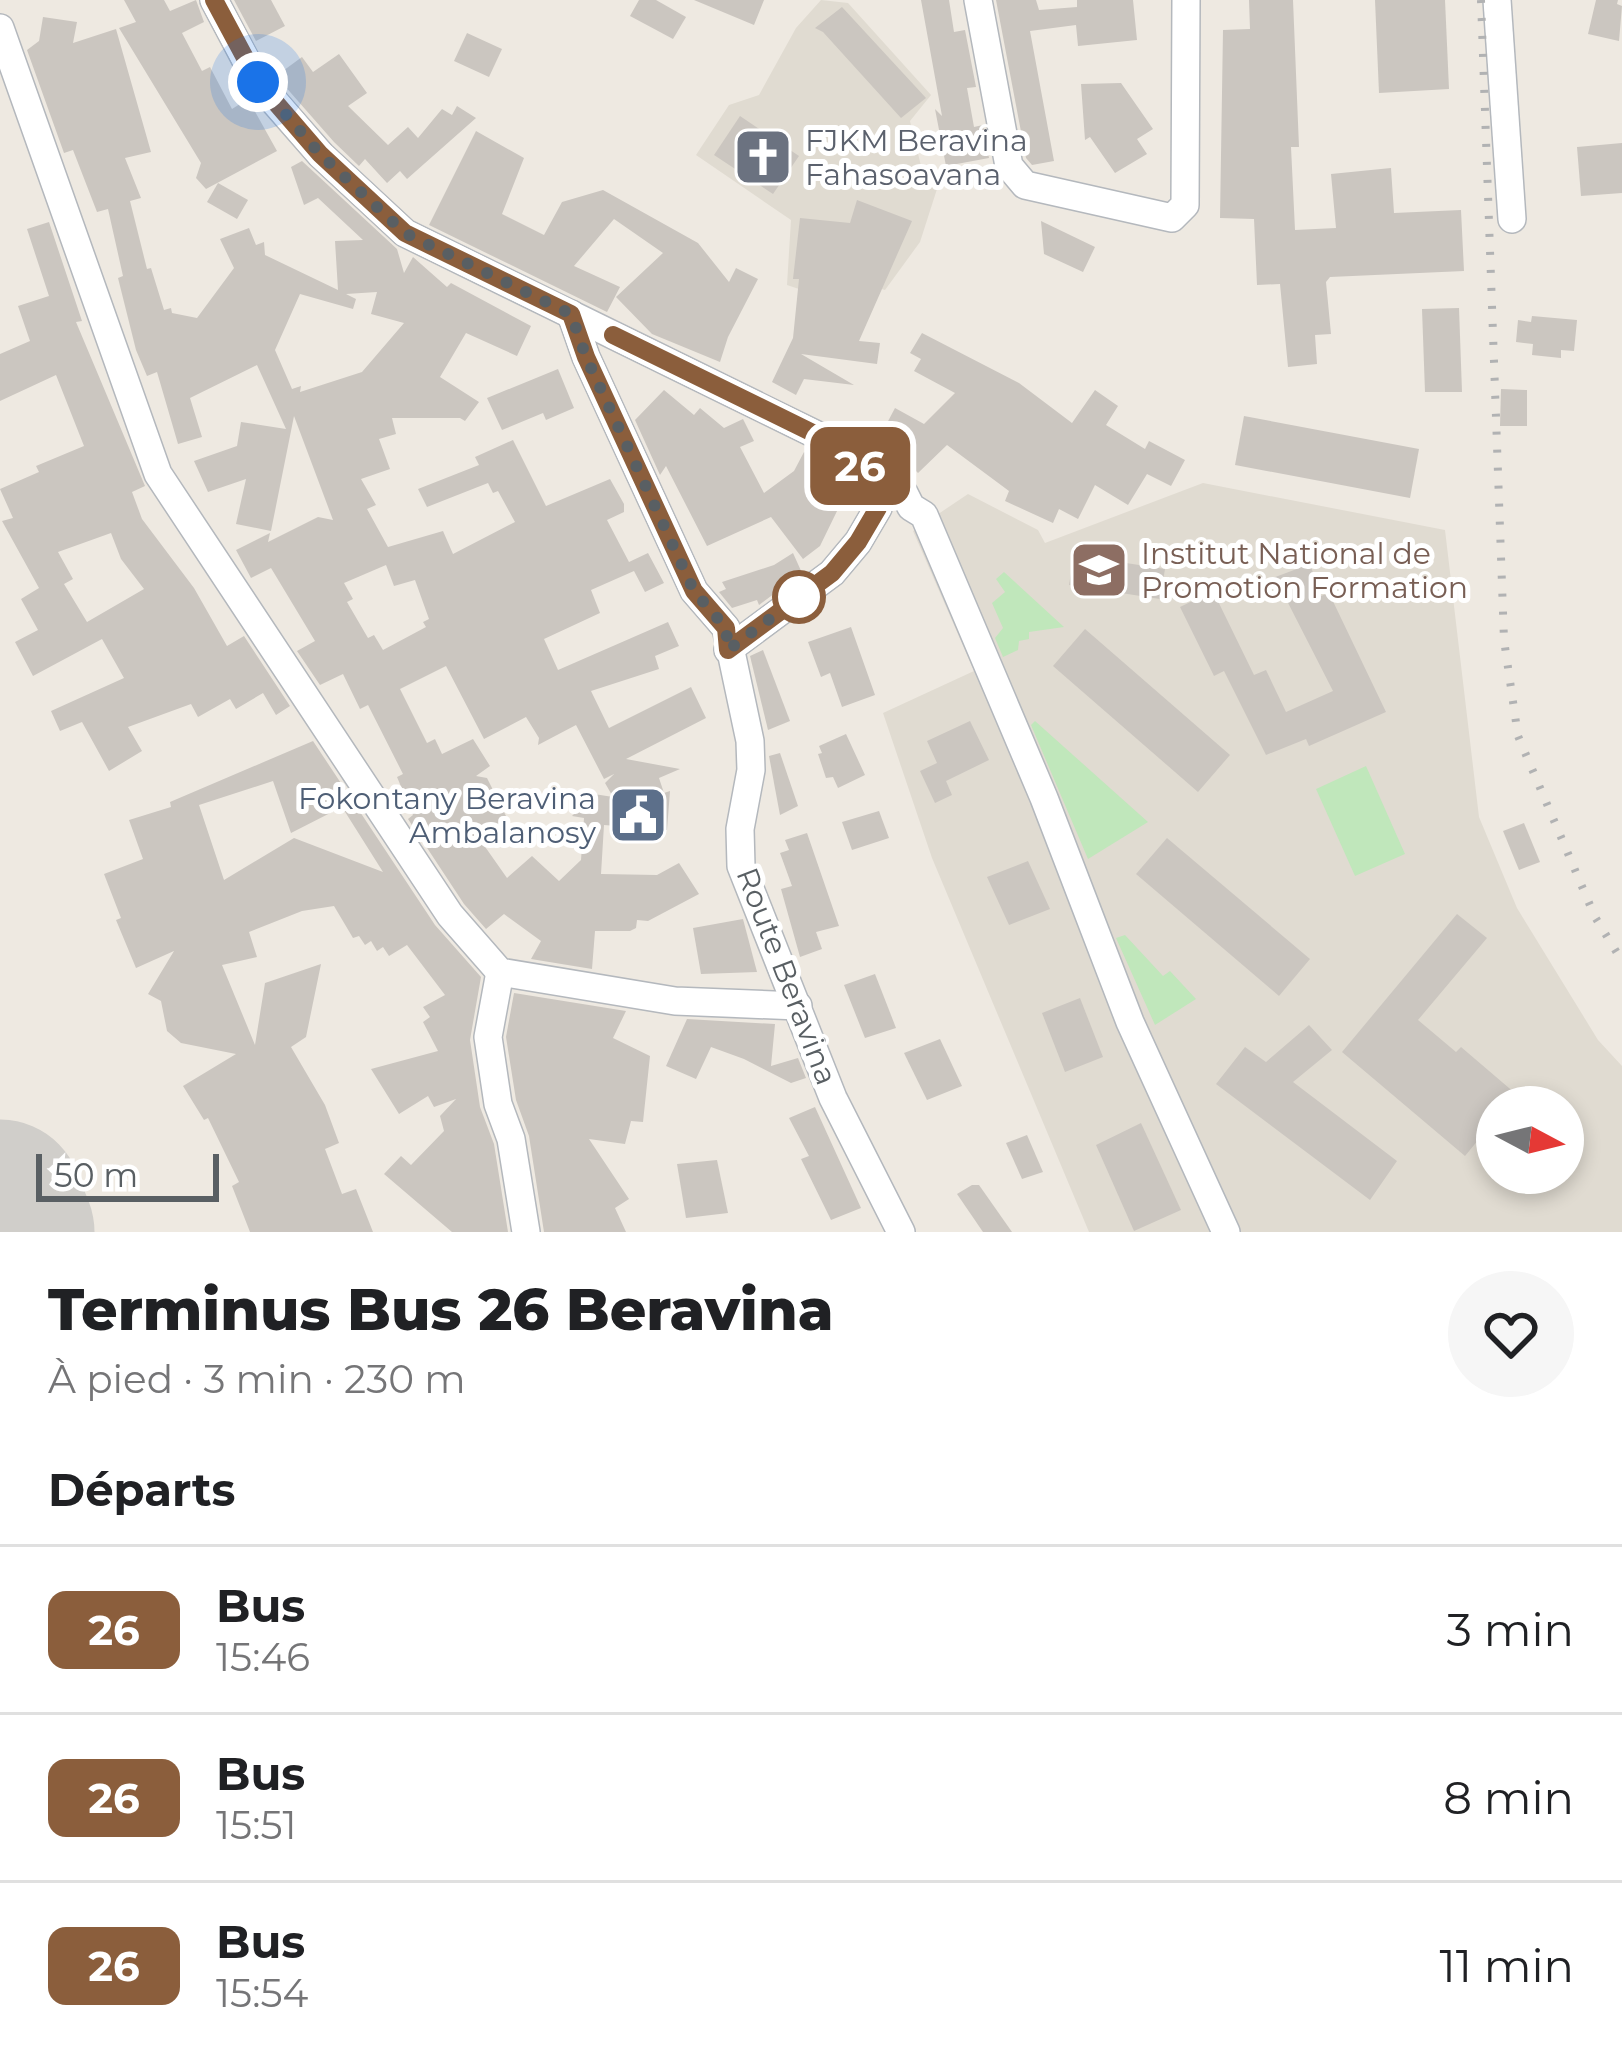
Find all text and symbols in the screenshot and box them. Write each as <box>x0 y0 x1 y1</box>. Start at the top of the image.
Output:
your location <box>228 52 288 112</box>
place label: FJKM Beravina Fahasoavana <box>805 122 1028 193</box>
church icon: FJKM Beravina Fahasoavana <box>732 126 794 188</box>
line badge: 26 <box>806 427 914 505</box>
text: 26 <box>834 440 886 492</box>
place label: Institut National de Promotion Formation <box>1141 535 1468 606</box>
school or university icon: Institut National de Promotion Formation <box>1068 539 1130 601</box>
unlabelled marker <box>774 572 824 622</box>
place label: Fokontany Beravina Ambalanosy <box>298 780 597 851</box>
public building icon: Fokontany Beravina Ambalanosy <box>607 784 669 846</box>
street label: Route Beravina <box>729 862 845 1090</box>
north arrow <box>1476 1086 1584 1194</box>
map controls <box>1476 1086 1584 1194</box>
scale bar <box>36 1148 219 1201</box>
text: 50 m <box>54 1155 138 1195</box>
button: heart <box>1448 1271 1574 1397</box>
text: Terminus Bus 26 Beravina <box>48 1275 833 1344</box>
text: À pied · 3 min · 230 m <box>48 1355 466 1403</box>
text: Départs <box>48 1462 236 1517</box>
text: Bus <box>216 1578 305 1633</box>
text: 3 min <box>1447 1602 1574 1657</box>
text: 26 <box>88 1604 140 1656</box>
text: 15:46 <box>216 1633 310 1681</box>
text: Bus <box>216 1746 305 1801</box>
text: 8 min <box>1443 1770 1574 1825</box>
text: 26 <box>88 1772 140 1824</box>
text: 15:51 <box>216 1801 297 1849</box>
text: Bus <box>216 1914 305 1969</box>
text: 11 min <box>1439 1938 1574 1993</box>
text: 26 <box>88 1940 140 1992</box>
text: 15:54 <box>216 1969 308 2017</box>

